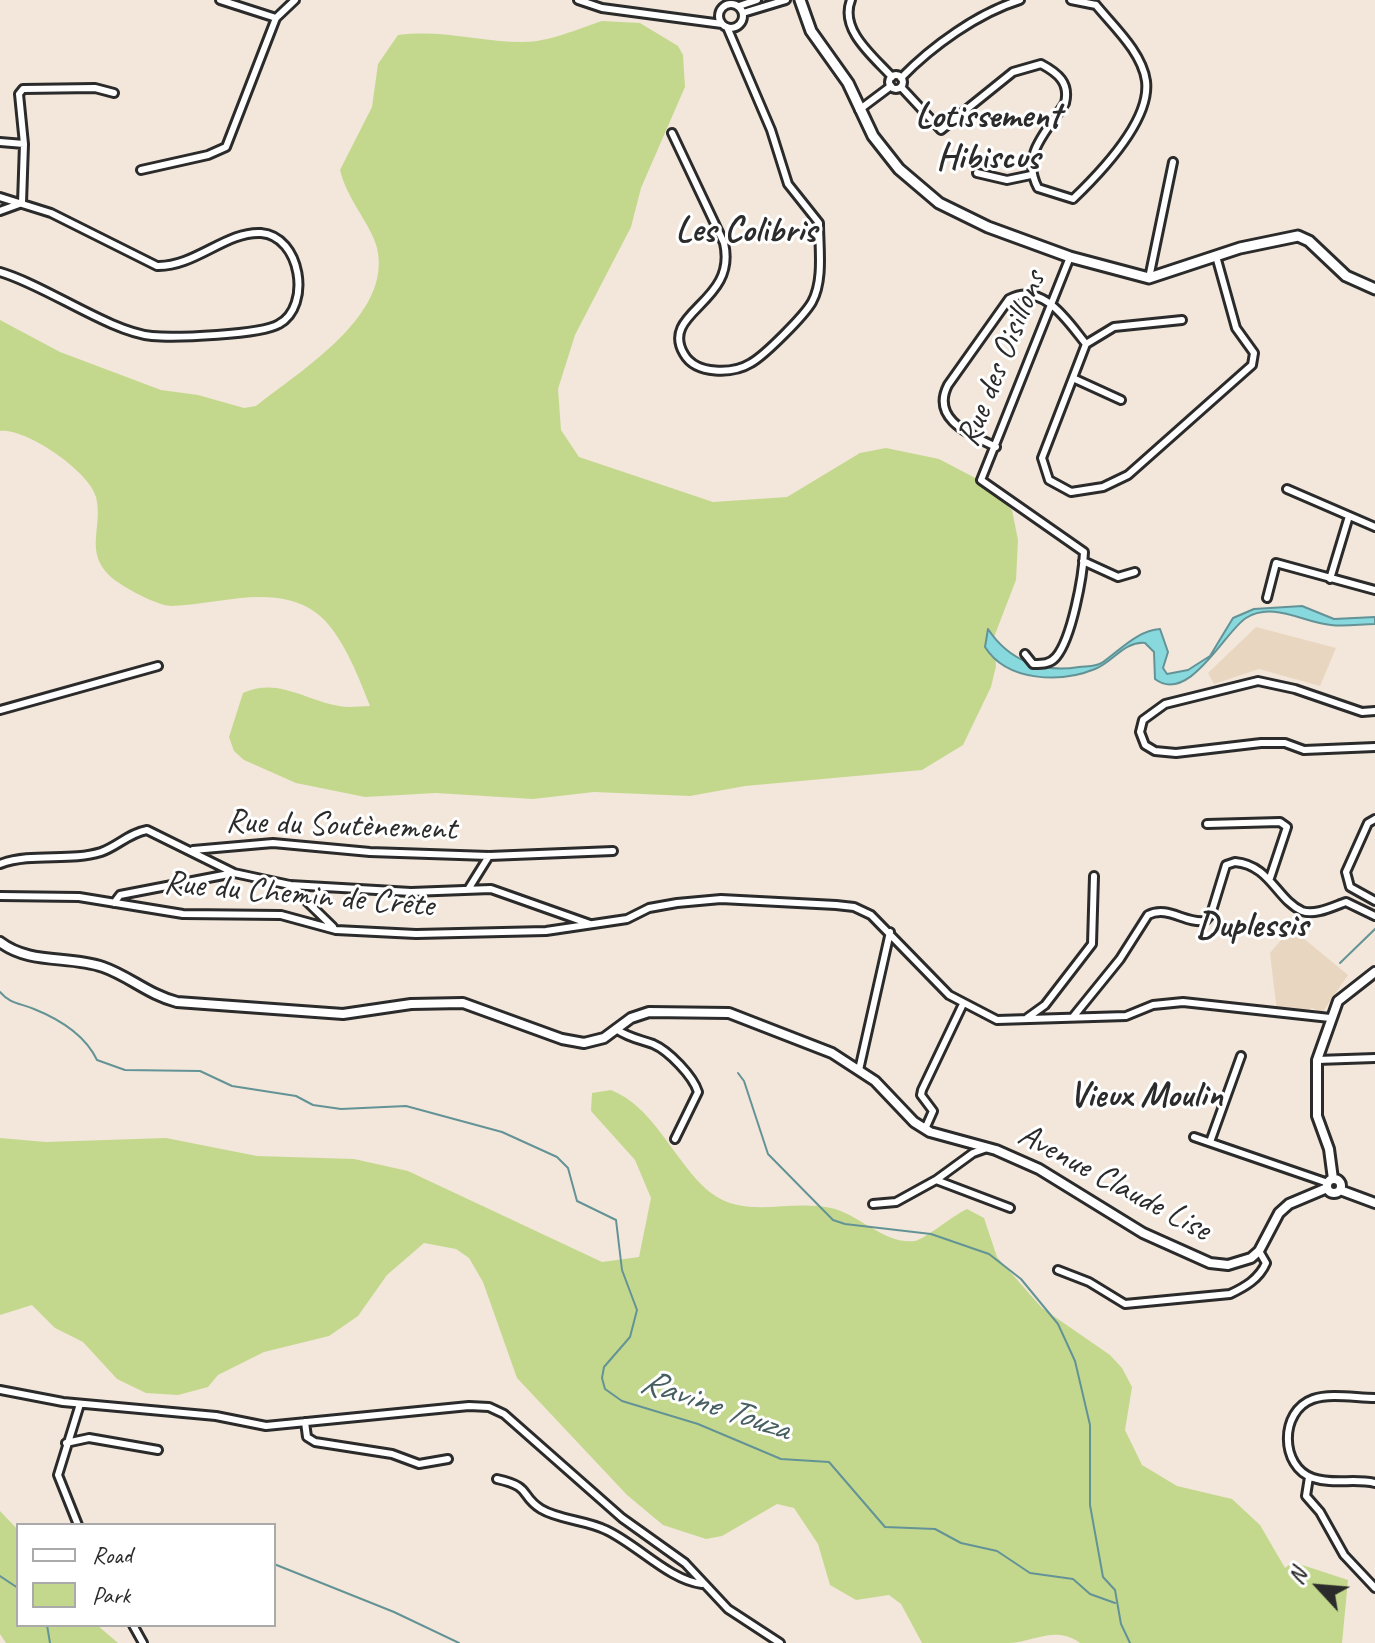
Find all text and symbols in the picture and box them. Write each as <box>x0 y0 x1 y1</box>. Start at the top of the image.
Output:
district label: Lotissement Hibiscus <box>915 96 1061 181</box>
district label: Les Colibris <box>676 210 816 254</box>
street label: Rue des Oisillons <box>948 265 1056 453</box>
street label: Rue du Soutènement <box>225 802 457 850</box>
street label: Rue du Chemin de Crête <box>162 863 436 927</box>
district label: Duplessis <box>1196 905 1308 949</box>
district label: Vieux Moulin <box>1069 1075 1223 1119</box>
street label: Avenue Claude Lise <box>1011 1115 1217 1251</box>
water label: Ravine Touza <box>635 1360 795 1452</box>
legend <box>16 1523 276 1627</box>
text: Road <box>92 1540 132 1570</box>
north arrow <box>1279 1547 1359 1627</box>
text: N <box>1282 1564 1313 1589</box>
text: Park <box>92 1580 130 1610</box>

